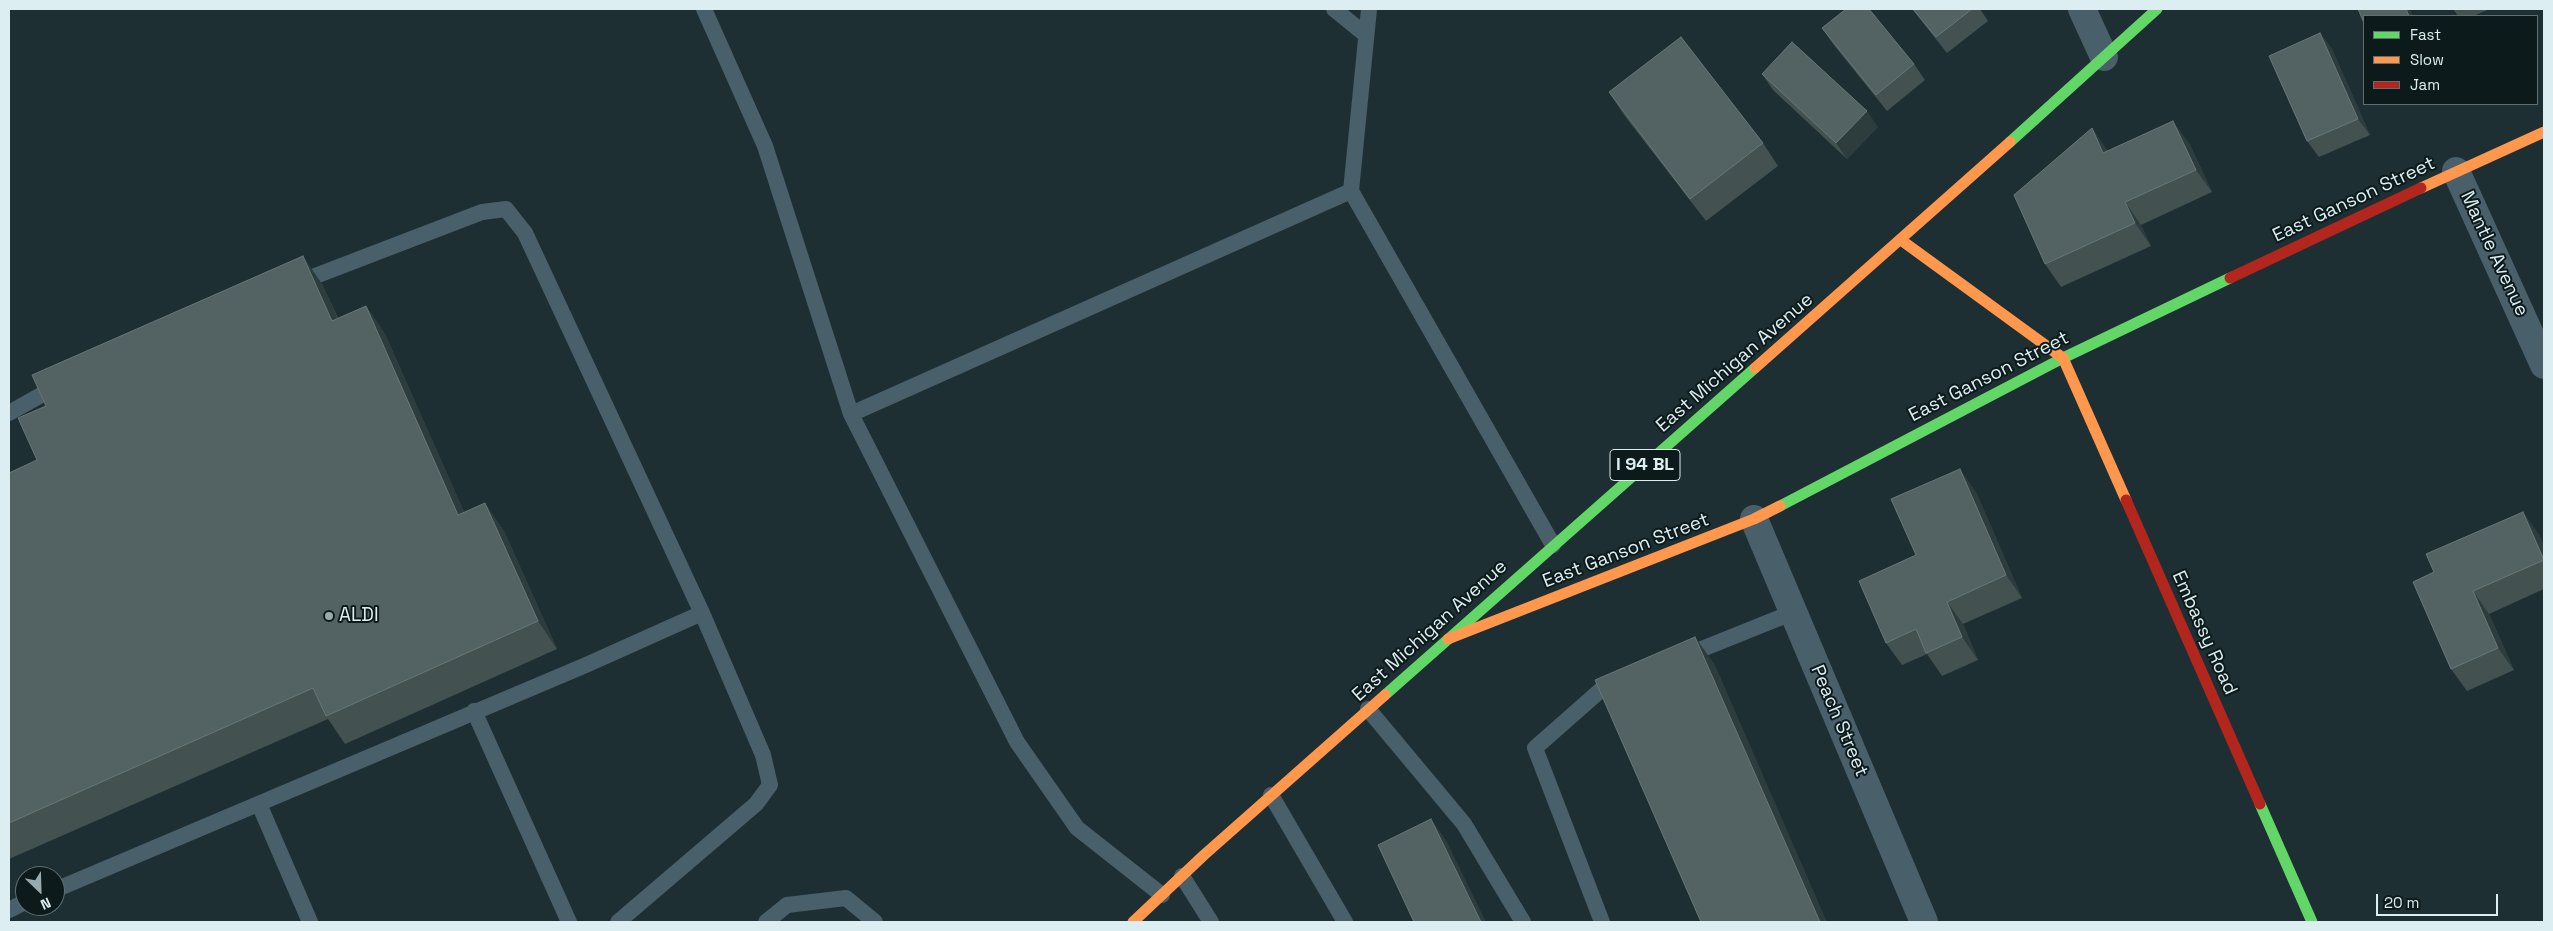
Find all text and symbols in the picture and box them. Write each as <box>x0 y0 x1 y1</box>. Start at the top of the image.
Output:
legend <box>2363 15 2538 105</box>
text: Fast <box>2410 25 2441 44</box>
text: Slow <box>2410 50 2444 69</box>
text: Jam <box>2410 75 2440 94</box>
street label: East Ganson Street <box>2269 152 2439 248</box>
street label: Mantle Avenue <box>2455 188 2533 320</box>
street label: East Michigan Avenue <box>1652 289 1818 437</box>
street label: East Ganson Street <box>1905 327 2073 427</box>
road number: I 94 BL <box>1610 450 1680 480</box>
street label: East Ganson Street <box>1540 509 1712 593</box>
street label: East Michigan Avenue <box>1348 555 1512 707</box>
street label: Embassy Road <box>2166 567 2242 699</box>
place label: ALDI <box>339 605 379 627</box>
marker: ALDI <box>323 610 335 622</box>
street label: Peach Street <box>1805 662 1873 780</box>
north arrow <box>15 866 65 916</box>
scale bar <box>2378 884 2500 916</box>
text: 20 m <box>2384 893 2419 912</box>
text: N <box>38 894 54 914</box>

